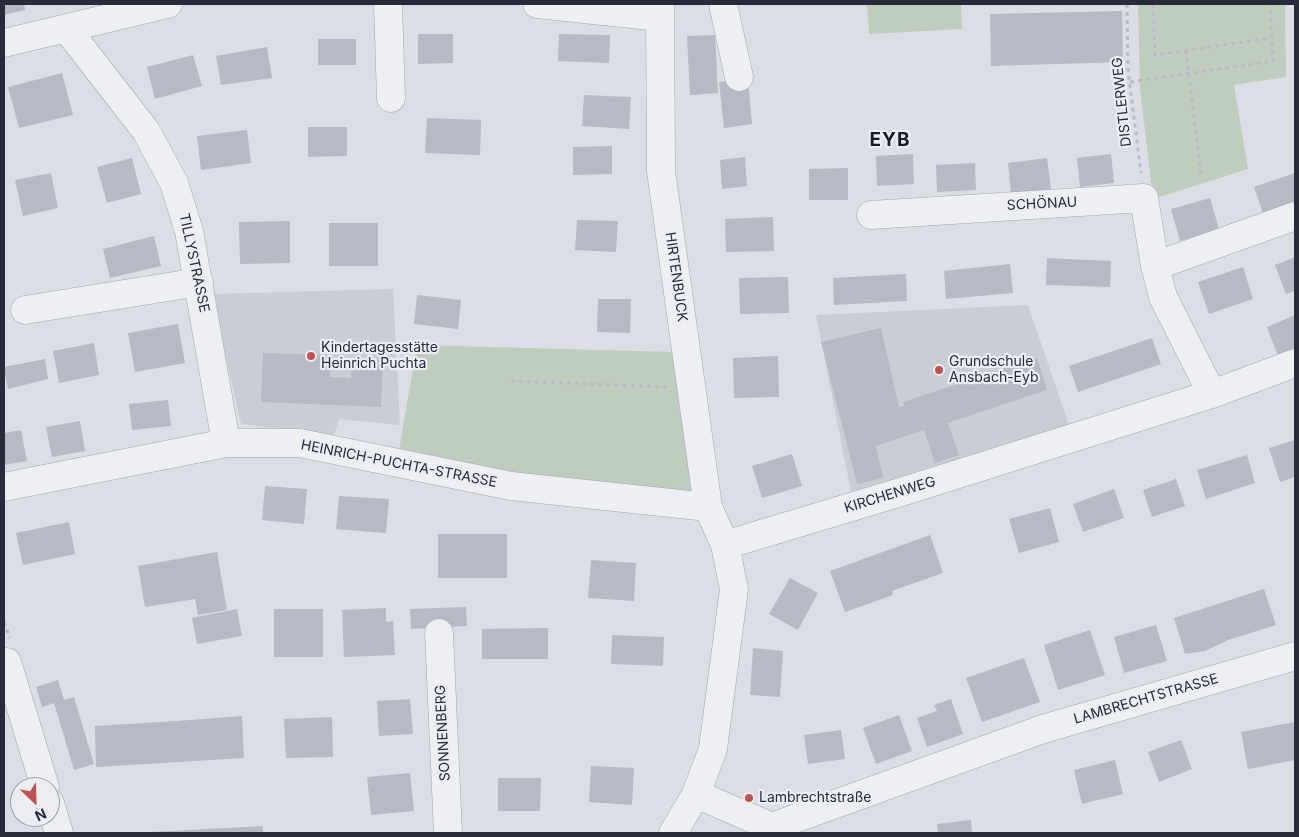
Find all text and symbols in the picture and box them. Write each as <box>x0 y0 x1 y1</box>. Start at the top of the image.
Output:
street label: DISTLERWEG <box>1109 56 1135 148</box>
district label: EYB <box>869 129 911 151</box>
street label: SCHÖNAU <box>1006 194 1078 214</box>
street label: TILLYSTRASSE <box>175 212 213 314</box>
street label: HIRTENBUCK <box>661 231 691 323</box>
place label: Kindertagesstätte Heinrich Puchta <box>321 340 438 372</box>
marker: Kindertagesstätte Heinrich Puchta <box>305 350 317 362</box>
place label: Grundschule Ansbach-Eyb <box>949 354 1039 387</box>
marker: Grundschule Ansbach-Eyb <box>933 364 945 376</box>
street label: HEINRICH-PUCHTA-STRASSE <box>299 437 499 491</box>
street label: KIRCHENWEG <box>842 473 938 517</box>
street label: LAMBRECHTSTRASSE <box>1072 670 1220 728</box>
street label: SONNENBERG <box>432 684 454 782</box>
north arrow <box>10 777 60 827</box>
place label: Lambrechtstraße <box>759 790 871 806</box>
marker: Lambrechtstraße <box>743 792 755 804</box>
text: N <box>33 805 49 825</box>

